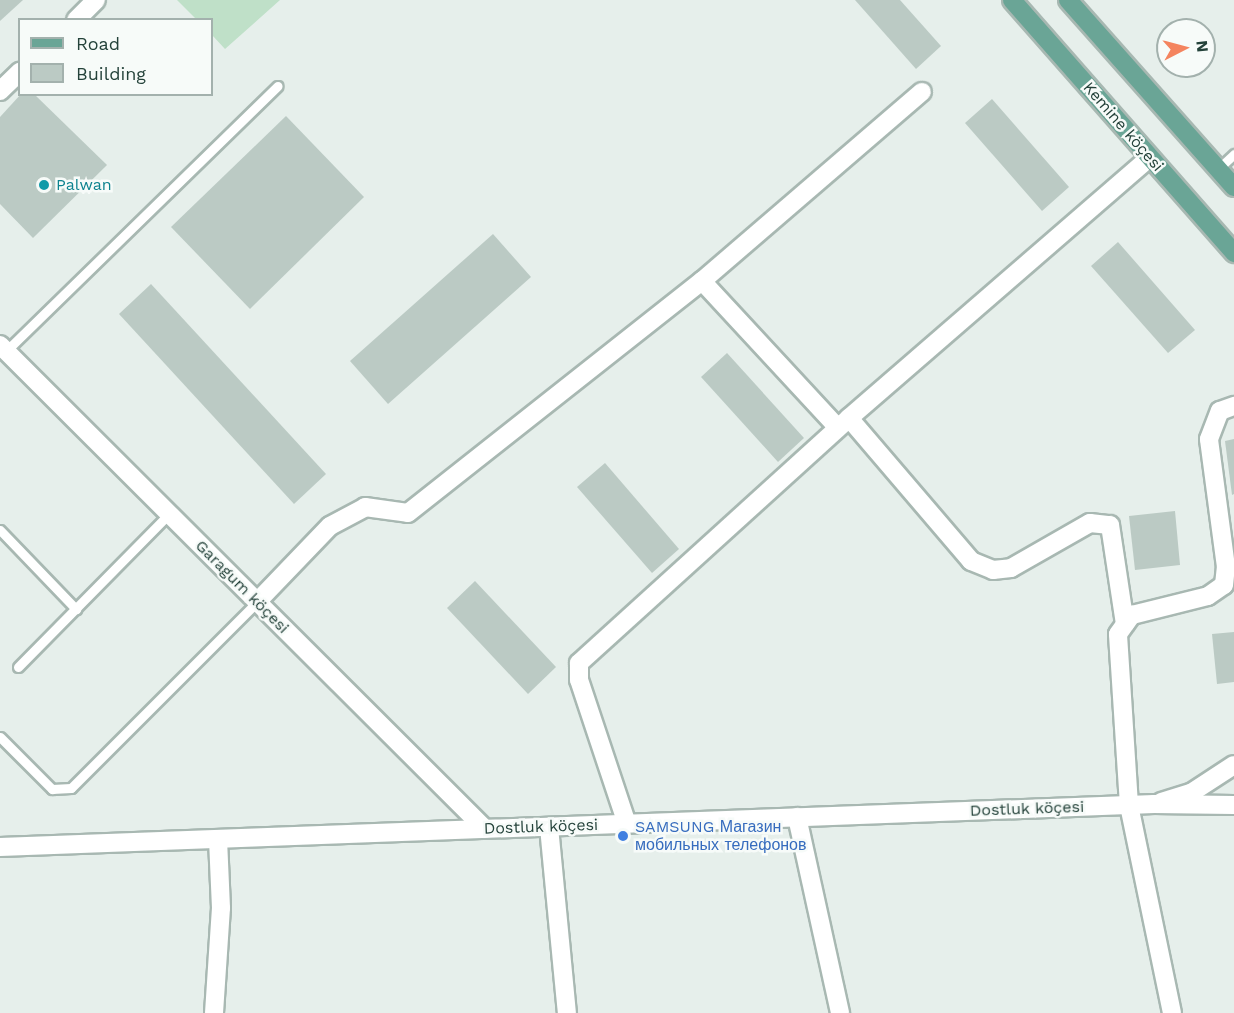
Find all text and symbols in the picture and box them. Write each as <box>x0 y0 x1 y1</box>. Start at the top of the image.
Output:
legend <box>18 18 213 96</box>
north arrow <box>1156 18 1216 78</box>
text: Road <box>76 33 120 54</box>
text: N <box>1192 39 1212 53</box>
text: Building <box>76 63 146 84</box>
street label: Kemine köçesi <box>1079 78 1167 176</box>
place label: Palwan <box>56 175 112 195</box>
marker: Palwan <box>37 178 51 192</box>
street label: Garagum köçesi <box>191 536 293 638</box>
street label: Dostluk köçesi <box>969 797 1085 821</box>
street label: Dostluk köçesi <box>483 815 599 839</box>
place label: SAMSUNG Магазин мобильных телефонов <box>635 817 807 855</box>
marker: SAMSUNG Магазин мобильных телефонов <box>616 829 630 843</box>

